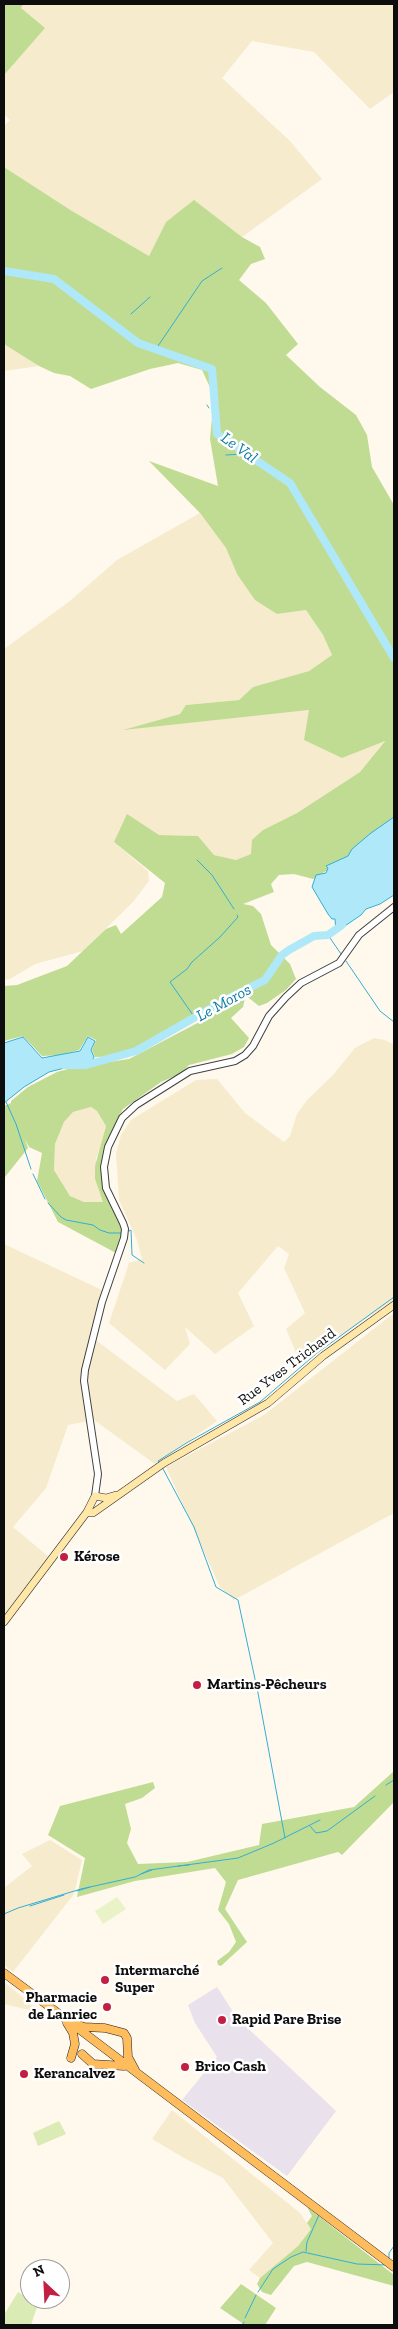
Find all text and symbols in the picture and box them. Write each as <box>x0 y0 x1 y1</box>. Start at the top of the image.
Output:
water label: Le Val <box>217 428 261 468</box>
water label: Le Moros <box>193 980 255 1026</box>
street label: Rue Yves Trichard <box>235 1324 339 1410</box>
place label: Kérose <box>74 1548 120 1566</box>
marker: Kérose <box>58 1551 70 1563</box>
place label: Martins-Pêcheurs <box>207 1676 327 1694</box>
marker: Martins-Pêcheurs <box>191 1679 203 1691</box>
place label: Intermarché Super <box>115 1962 199 1997</box>
marker: Intermarché Super <box>99 1974 111 1986</box>
place label: Pharmacie de Lanriec <box>26 1989 97 2024</box>
marker: Pharmacie de Lanriec <box>101 2001 113 2013</box>
place label: Rapid Pare Brise <box>232 2011 341 2029</box>
marker: Rapid Pare Brise <box>216 2014 228 2026</box>
place label: Brico Cash <box>195 2058 266 2076</box>
marker: Brico Cash <box>179 2061 191 2073</box>
place label: Kerancalvez <box>34 2065 115 2083</box>
marker: Kerancalvez <box>18 2068 30 2080</box>
north arrow <box>20 2259 70 2309</box>
text: N <box>30 2261 47 2281</box>

